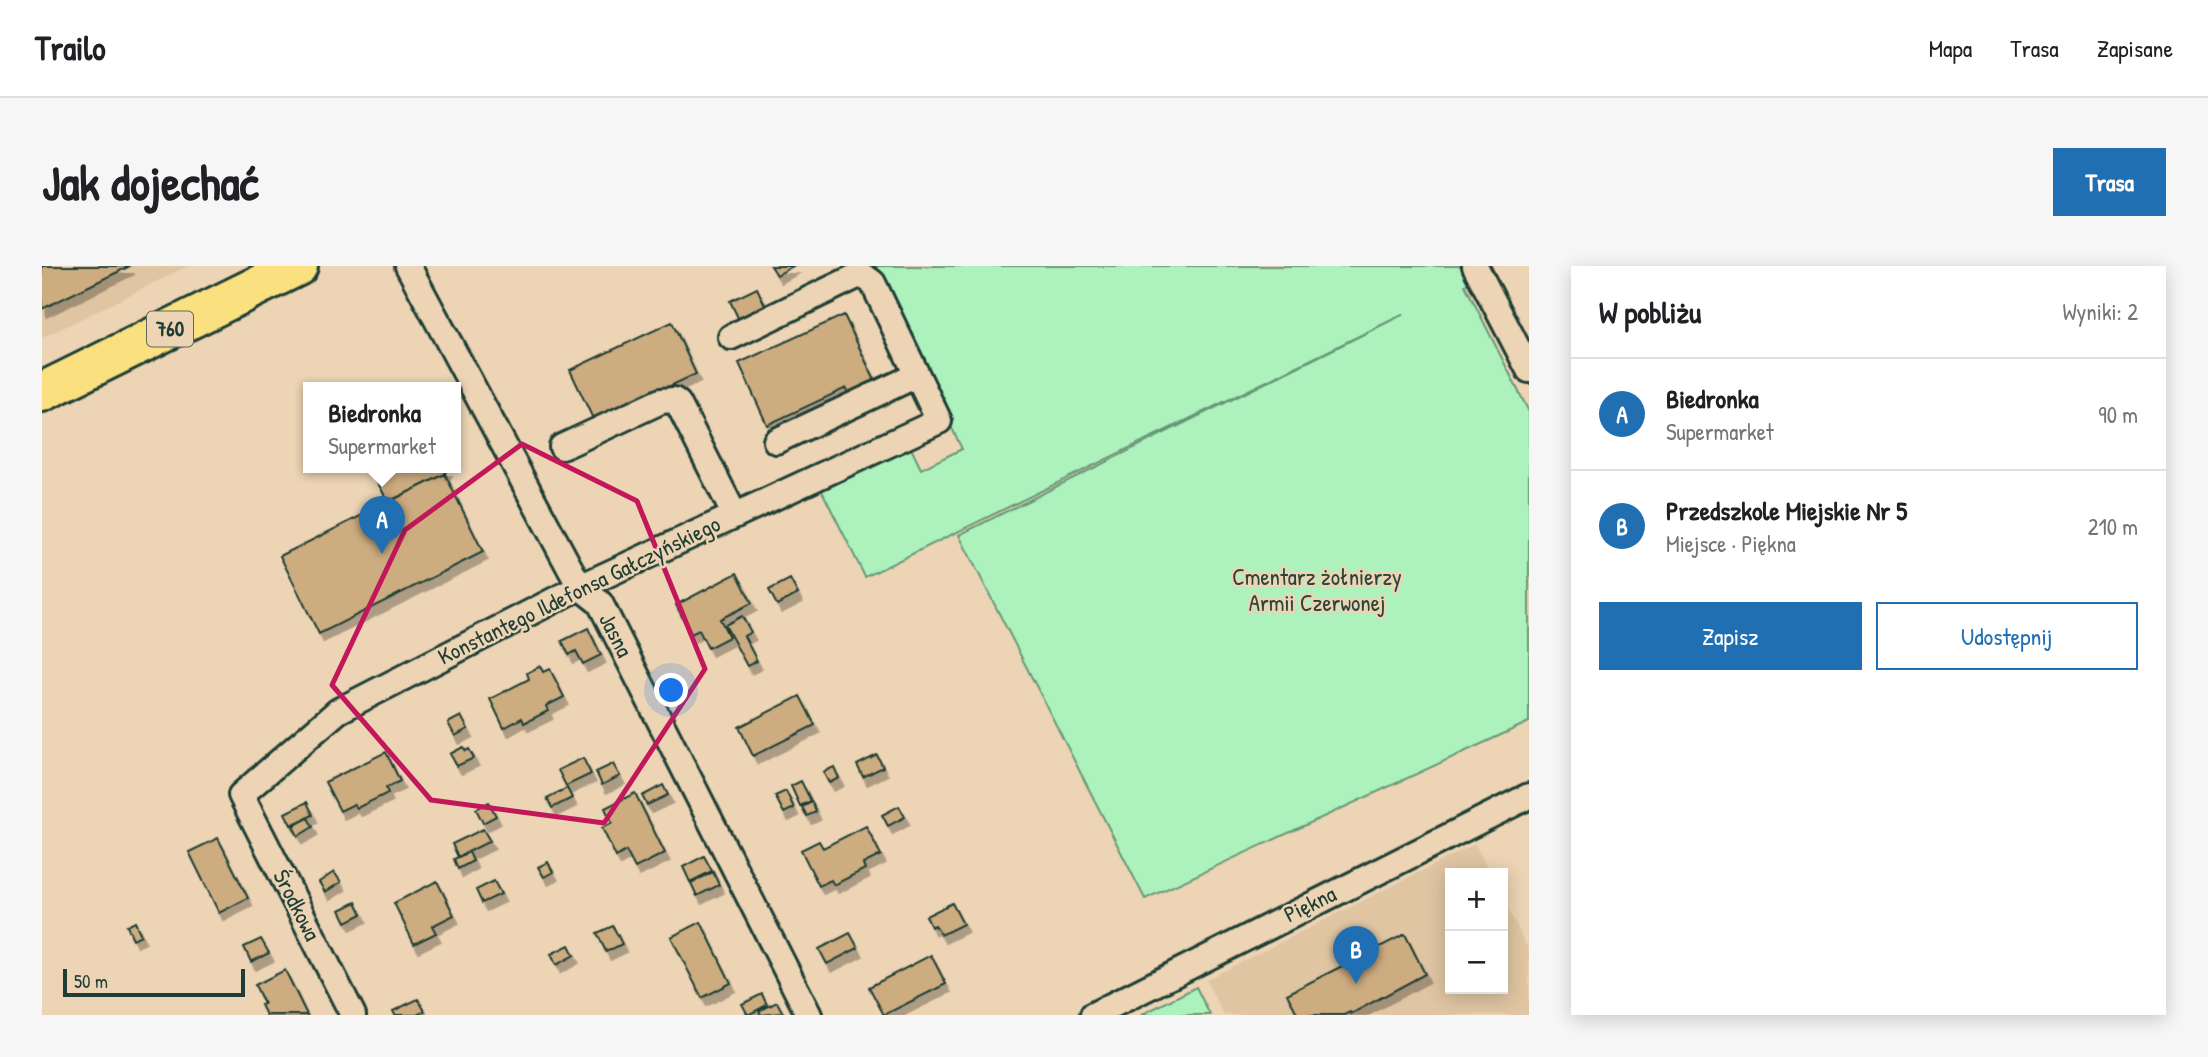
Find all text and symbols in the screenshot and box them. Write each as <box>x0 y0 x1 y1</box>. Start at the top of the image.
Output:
text: Trailo <box>35 26 106 70</box>
text: Mapa <box>1929 32 1972 64</box>
text: Trasa <box>2010 32 2059 64</box>
text: Zapisane <box>2097 32 2173 64</box>
button: Trasa <box>2053 148 2166 216</box>
text: Jak dojechać <box>42 149 259 215</box>
text: W pobliżu <box>1599 292 1701 332</box>
text: Wyniki: 2 <box>2062 296 2138 327</box>
road number: 760 <box>147 312 193 346</box>
text: Biedronka <box>1666 381 1759 416</box>
popup <box>303 382 461 473</box>
text: Biedronka <box>328 395 421 430</box>
text: A <box>1616 399 1628 430</box>
text: 90 m <box>2098 399 2138 430</box>
text: Supermarket <box>1666 416 1774 447</box>
text: Supermarket <box>328 430 436 461</box>
text: Przedszkole Miejskie Nr 5 <box>1666 493 1907 528</box>
pin: A <box>359 496 405 554</box>
street label: Konstantego Ildefonsa Gałczyńskiego <box>433 508 725 672</box>
text: B <box>1616 511 1628 542</box>
text: 210 m <box>2088 511 2138 542</box>
text: Miejsce · Piękna <box>1666 528 1796 559</box>
park label: Cmentarz żołnierzy Armii Czerwonej <box>1232 561 1402 618</box>
button: Zapisz <box>1599 602 1862 670</box>
button: Udostępnij <box>1876 602 2138 670</box>
street label: Jasna <box>592 607 641 662</box>
your location <box>654 673 688 707</box>
street label: Środkowa <box>266 864 329 946</box>
map controls <box>1445 868 1508 994</box>
button: + <box>1445 868 1508 931</box>
street label: Piękna <box>1279 878 1341 929</box>
pin: B <box>1333 926 1379 984</box>
button: − <box>1445 931 1508 994</box>
scale bar <box>63 966 245 998</box>
text: 50 m <box>74 968 108 994</box>

